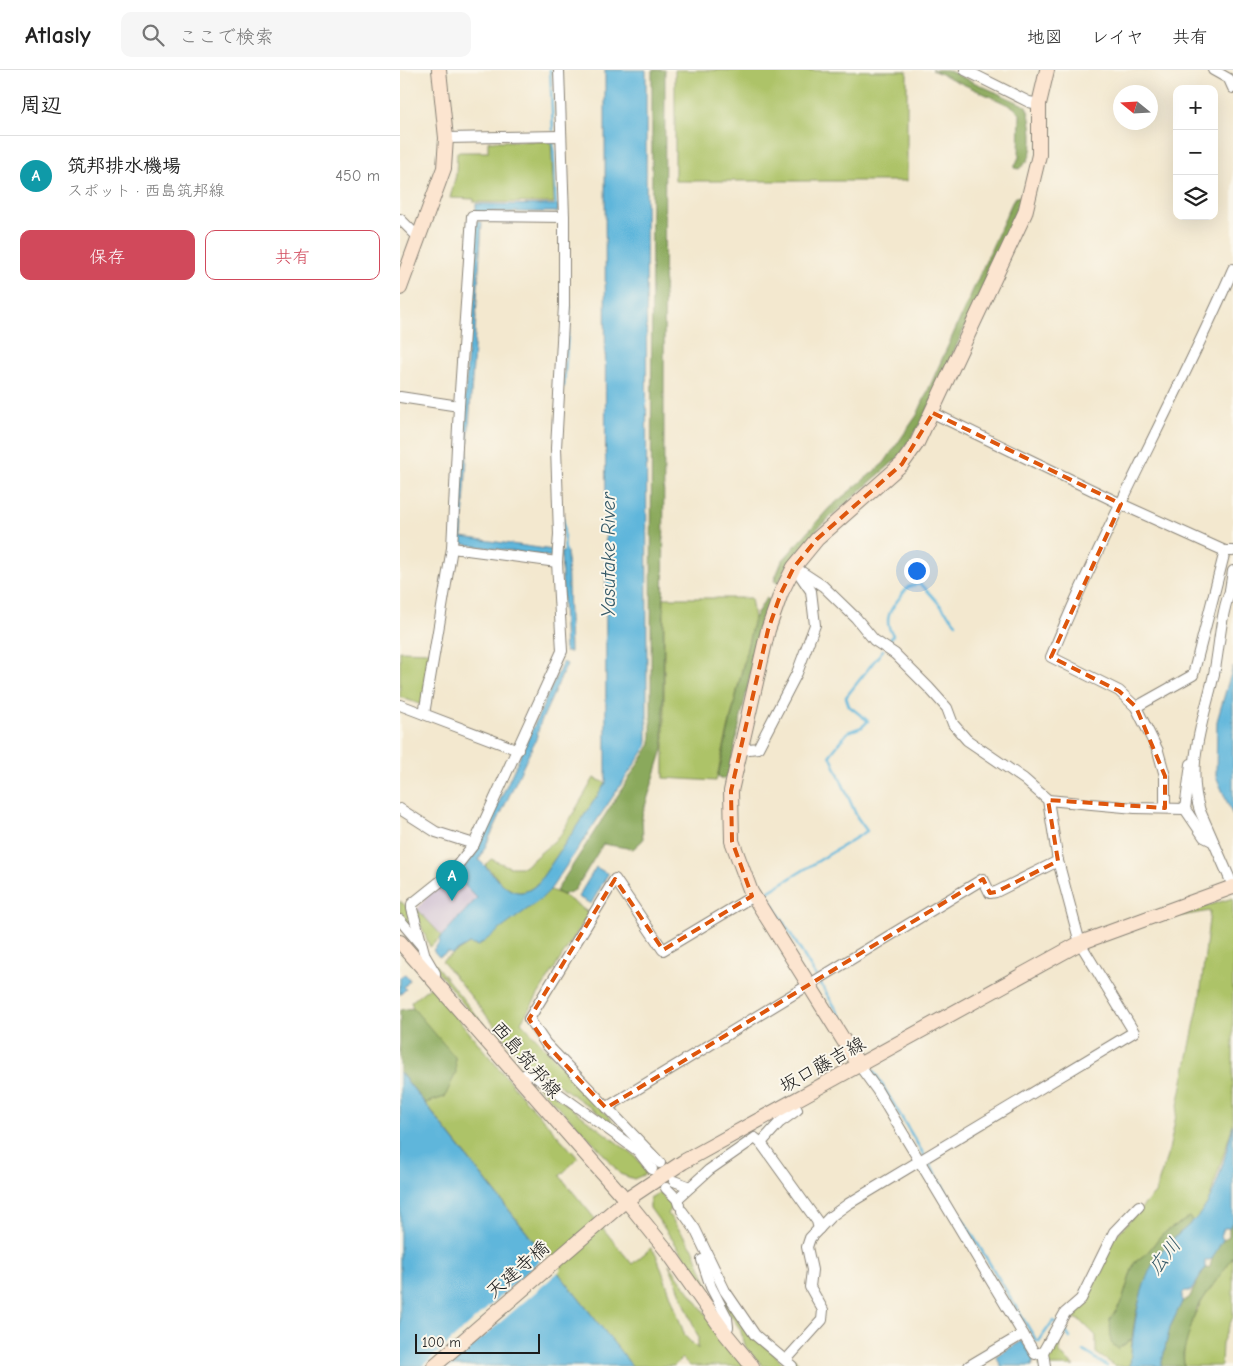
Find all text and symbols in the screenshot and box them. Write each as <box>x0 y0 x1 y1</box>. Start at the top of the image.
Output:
search box <box>121 12 471 57</box>
text: Atlasly <box>25 21 91 49</box>
icon: search <box>139 21 167 49</box>
text: ここで検索 <box>179 26 274 48</box>
text: 地図 <box>1027 27 1063 48</box>
text: レイヤ <box>1091 27 1144 48</box>
text: 共有 <box>1172 27 1208 48</box>
north arrow <box>1113 85 1158 130</box>
map controls <box>1173 85 1218 220</box>
button: + <box>1173 85 1218 130</box>
text: 周辺 <box>20 93 62 117</box>
button: − <box>1173 130 1218 175</box>
text: 筑邦排水機場 <box>67 155 181 177</box>
text: A <box>32 167 40 185</box>
text: 450 m <box>335 167 380 185</box>
button: layers <box>1173 175 1218 220</box>
text: スポット · 西島筑邦線 <box>67 182 225 200</box>
button: 保存 <box>20 230 195 280</box>
button: 共有 <box>205 230 380 280</box>
water label: Yasutake River <box>597 491 620 618</box>
your location <box>904 558 930 584</box>
pin: A <box>436 860 468 901</box>
street label: 西島筑邦線 <box>487 1017 566 1103</box>
street label: 坂口藤吉線 <box>776 1032 869 1098</box>
water label: 広川 <box>1143 1233 1186 1279</box>
street label: 天建寺橋 <box>482 1237 554 1303</box>
scale bar <box>415 1331 540 1354</box>
text: 100 m <box>422 1334 461 1351</box>

